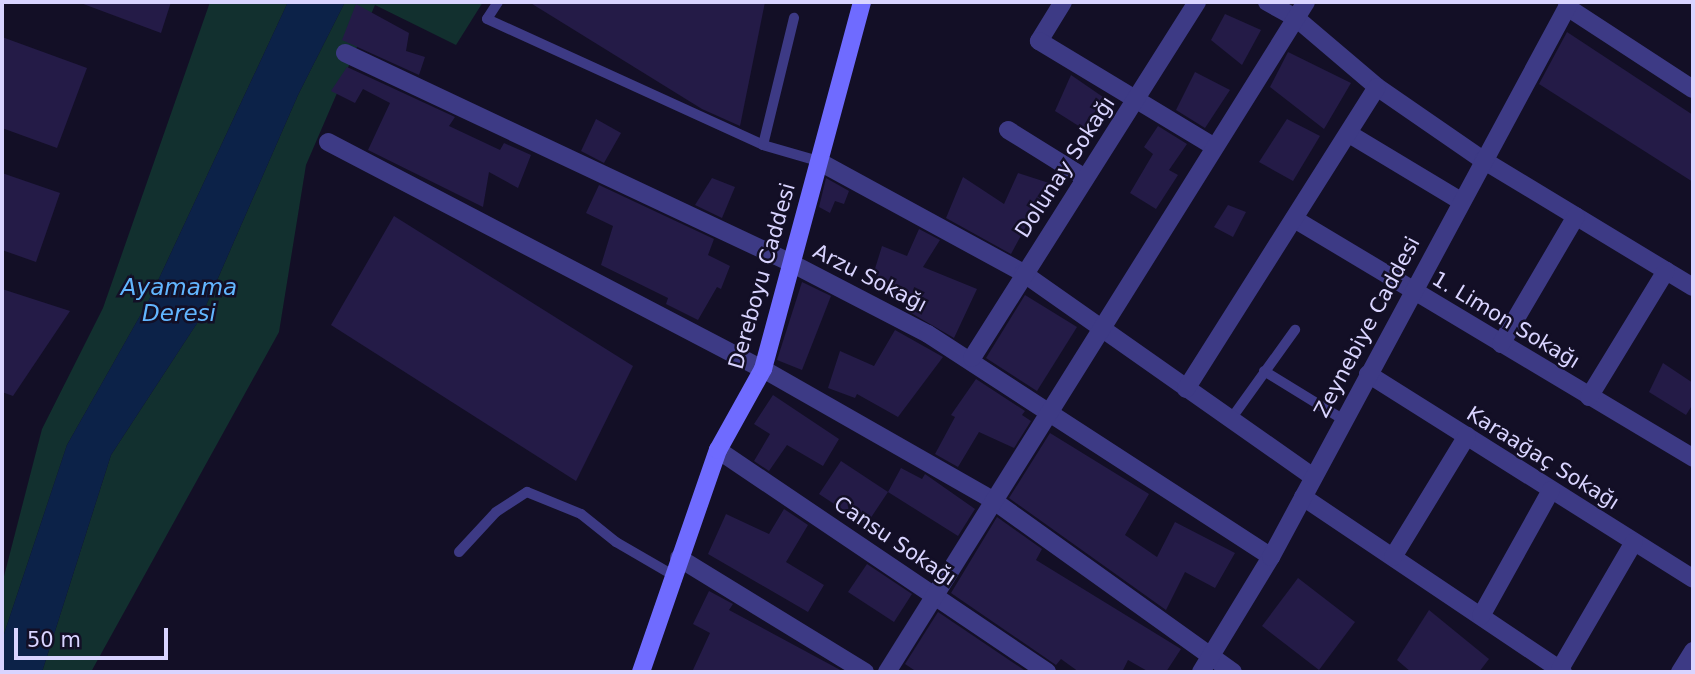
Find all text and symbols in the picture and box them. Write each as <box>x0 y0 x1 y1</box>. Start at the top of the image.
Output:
street label: Dolunay Sokağı <box>1010 92 1120 242</box>
street label: Dereboyu Caddesi <box>723 180 801 372</box>
street label: Zeynebiye Caddesi <box>1309 232 1425 422</box>
street label: Arzu Sokağı <box>809 239 931 317</box>
street label: 1. Limon Sokağı <box>1428 266 1584 374</box>
water label: Ayamama Deresi <box>121 273 237 327</box>
street label: Karaağaç Sokağı <box>1462 401 1624 515</box>
street label: Cansu Sokağı <box>829 491 961 591</box>
scale bar <box>18 614 172 658</box>
text: 50 m <box>27 628 81 652</box>

